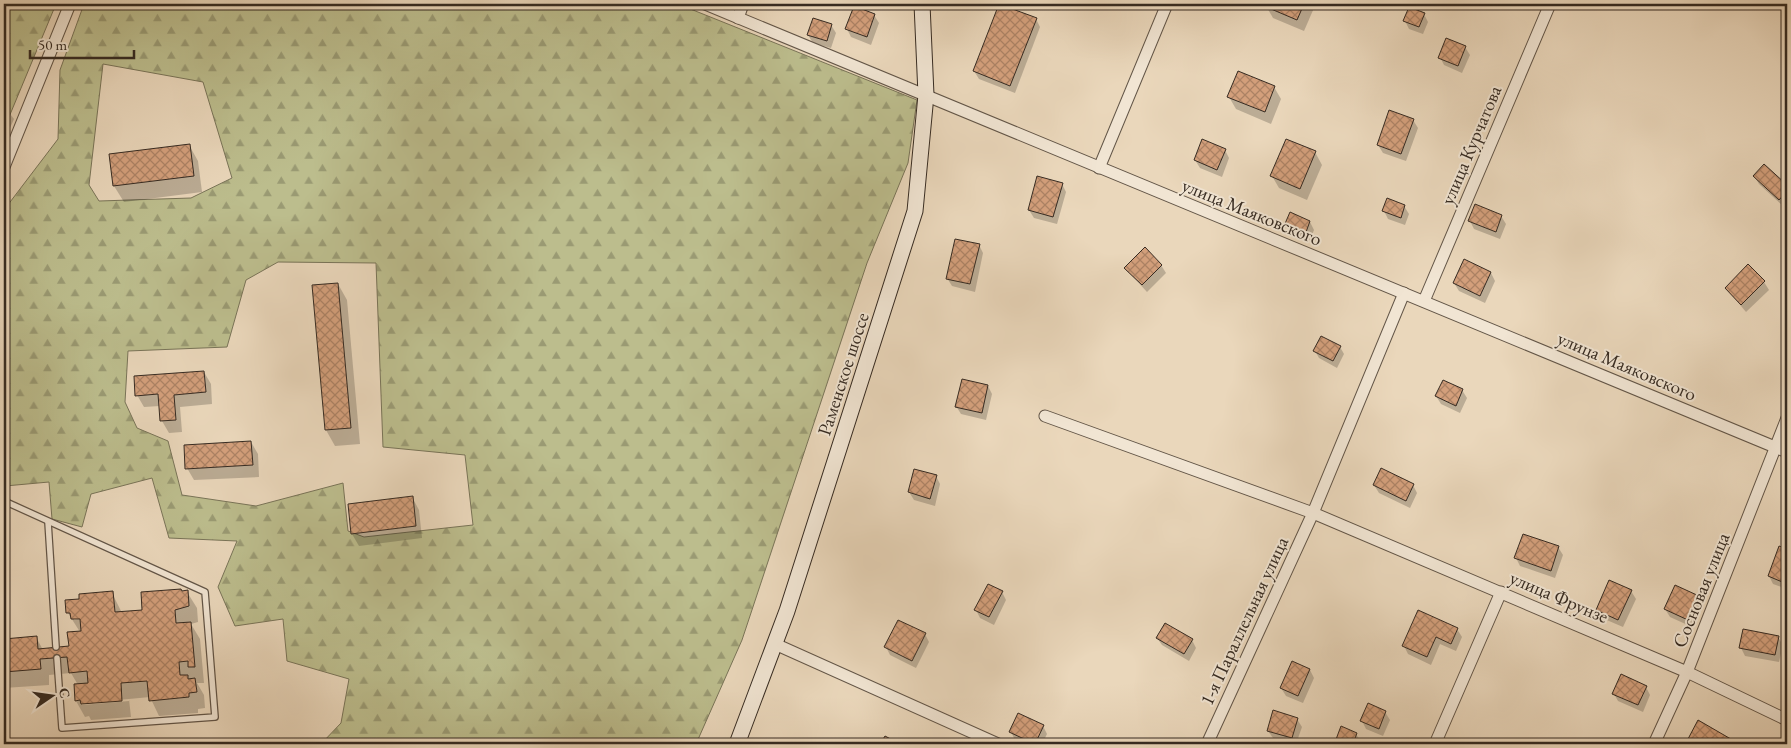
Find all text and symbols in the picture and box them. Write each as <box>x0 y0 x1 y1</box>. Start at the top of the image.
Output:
scale bar <box>30 28 134 60</box>
text: 50 m <box>38 35 67 54</box>
street label: улица Курчатова <box>1435 81 1507 208</box>
street label: улица Маяковского <box>1178 173 1326 251</box>
street label: Раменское шоссе <box>811 309 875 439</box>
street label: улица Маяковского <box>1554 325 1700 407</box>
street label: Сосновая улица <box>1667 528 1736 651</box>
street label: 1-я Параллельная улица <box>1194 532 1294 709</box>
street label: улица Фрунзе <box>1506 565 1612 629</box>
north arrow <box>28 670 78 720</box>
text: С <box>55 686 75 700</box>

